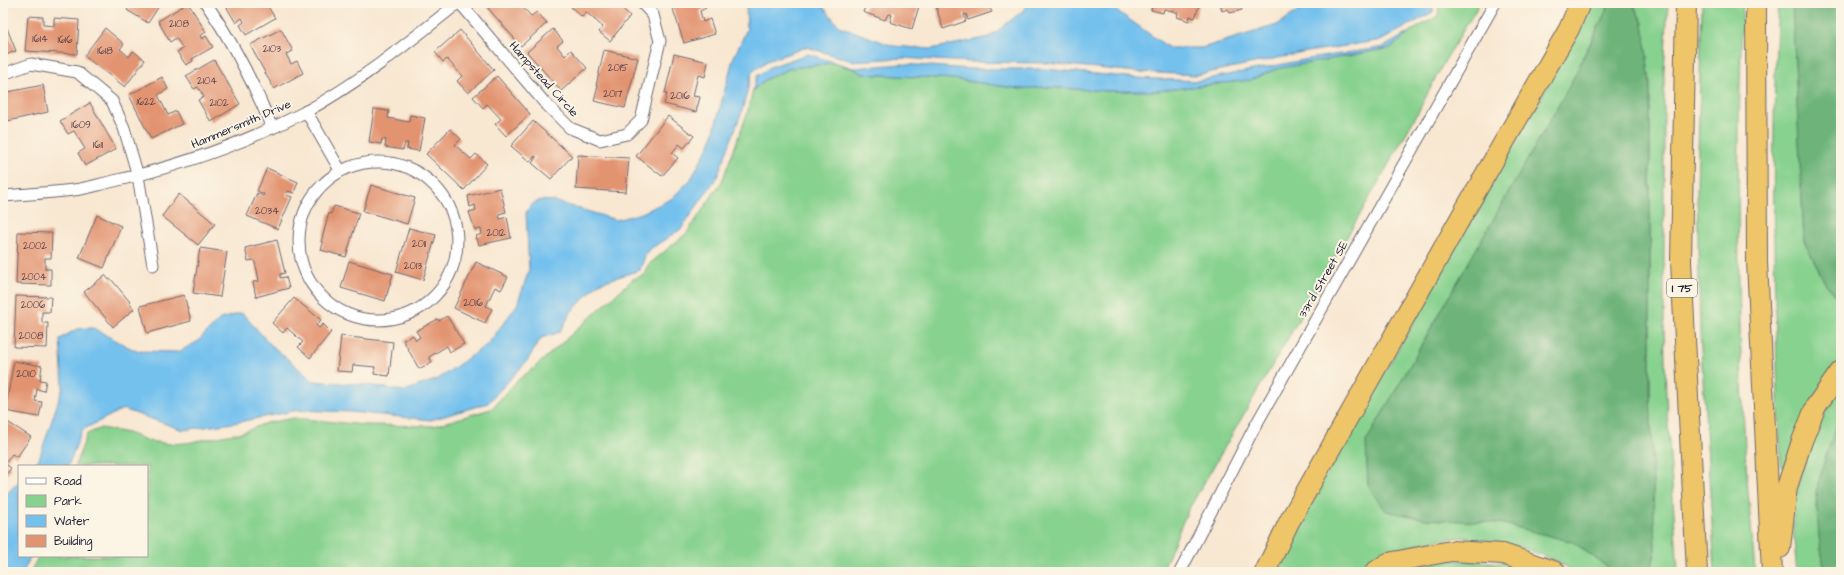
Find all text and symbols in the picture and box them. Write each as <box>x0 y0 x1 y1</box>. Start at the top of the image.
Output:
house number: 2108 <box>169 17 189 31</box>
house number: 1614 <box>32 32 48 46</box>
house number: 1616 <box>57 33 73 47</box>
street label: Hampstead Circle <box>505 38 583 121</box>
house number: 2103 <box>263 42 281 56</box>
house number: 1618 <box>97 44 113 58</box>
house number: 2015 <box>608 61 628 75</box>
house number: 2104 <box>197 74 217 88</box>
house number: 2017 <box>603 87 623 101</box>
house number: 2016 <box>670 89 691 103</box>
house number: 1622 <box>137 95 156 109</box>
street label: Hammersmith Drive <box>189 96 294 153</box>
house number: 2102 <box>209 96 229 110</box>
house number: 1609 <box>71 118 91 132</box>
house number: 1611 <box>93 138 104 152</box>
house number: 2034 <box>255 204 279 218</box>
house number: 2012 <box>486 226 506 240</box>
house number: 2011 <box>412 237 427 251</box>
street label: 33rd Street SE <box>1294 238 1352 321</box>
house number: 2002 <box>23 239 47 253</box>
house number: 2013 <box>404 259 422 273</box>
house number: 2004 <box>21 270 47 284</box>
road number: I 75 <box>1667 279 1697 297</box>
house number: 2016 <box>463 296 484 310</box>
house number: 2006 <box>21 298 46 312</box>
house number: 2008 <box>19 329 44 343</box>
house number: 2010 <box>16 367 36 381</box>
legend <box>18 465 148 557</box>
text: Road <box>54 473 82 490</box>
text: Park <box>54 493 82 510</box>
text: Water <box>54 513 90 530</box>
text: Building <box>54 533 92 551</box>

